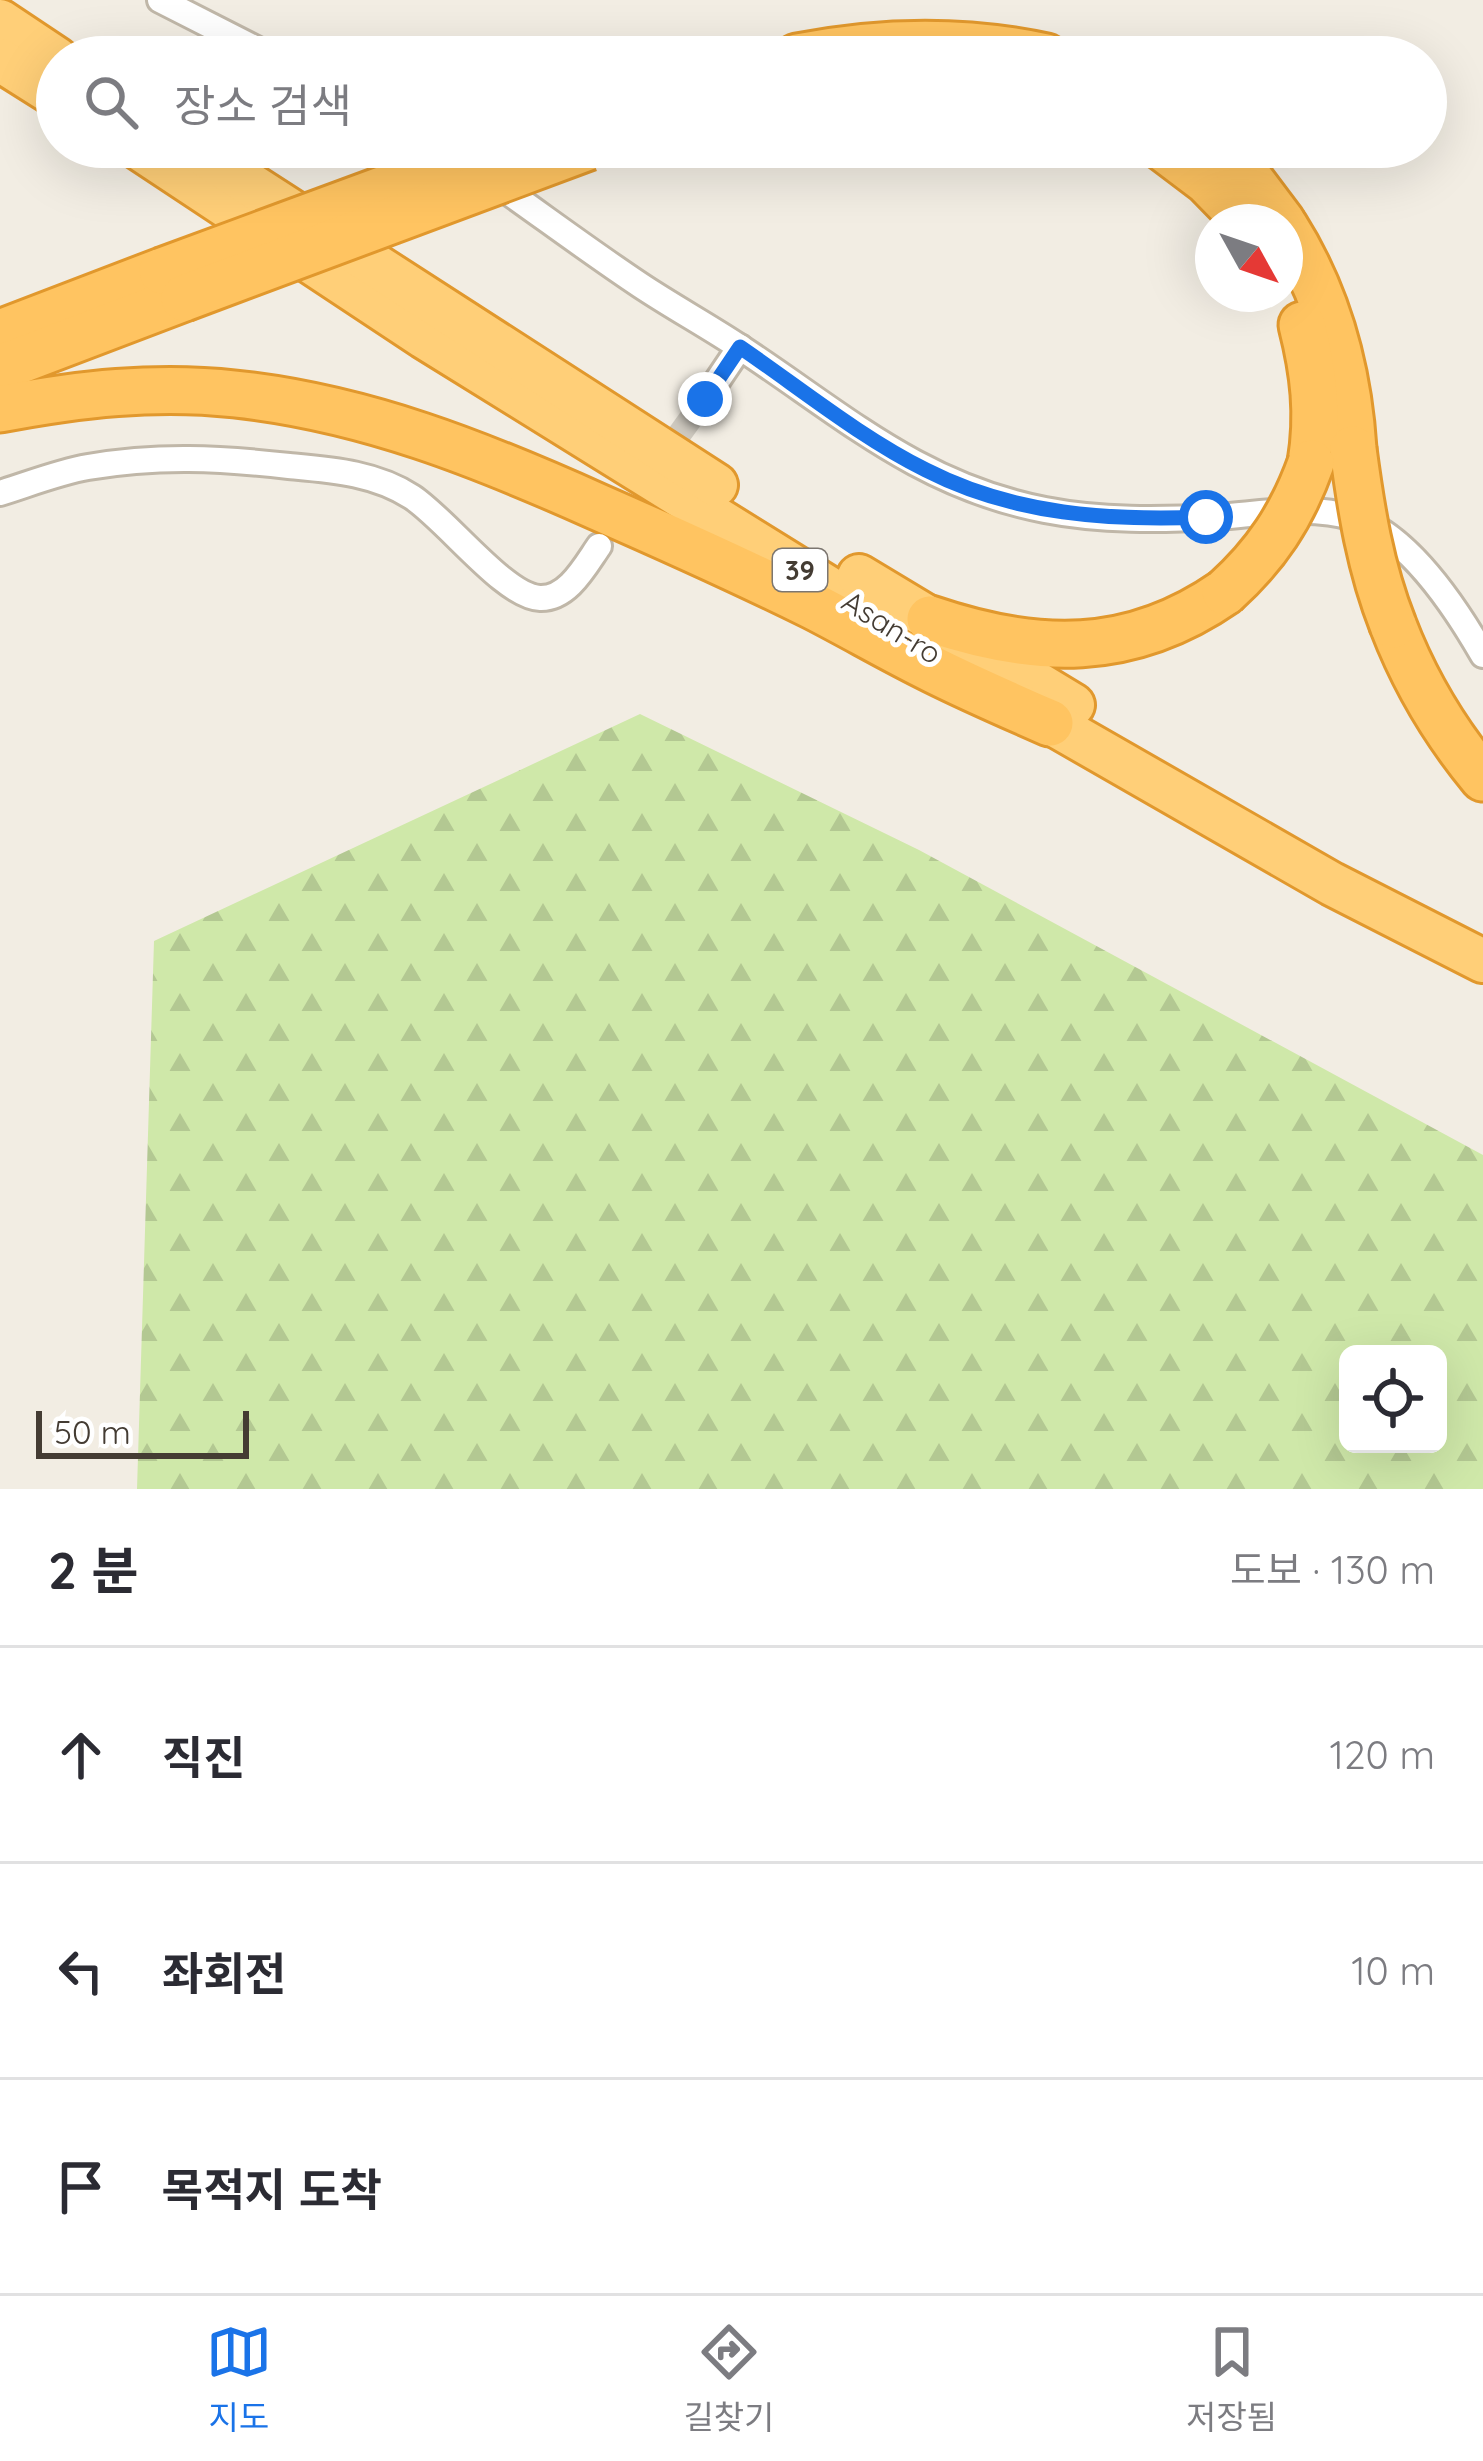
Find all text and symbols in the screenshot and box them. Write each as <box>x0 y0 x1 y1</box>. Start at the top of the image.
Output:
search box <box>36 36 1447 168</box>
icon: search <box>78 69 144 135</box>
text: 장소 검색 <box>174 77 352 133</box>
north arrow <box>1195 204 1303 312</box>
route end <box>678 372 732 426</box>
route start <box>1179 490 1233 544</box>
road number: 39 <box>773 549 827 591</box>
street label: Asan-ro <box>835 582 949 672</box>
map controls <box>1339 1345 1447 1453</box>
button: locate <box>1339 1345 1447 1453</box>
scale bar <box>36 1405 249 1458</box>
text: 50 m <box>54 1411 131 1452</box>
text: 2 분 <box>48 1538 138 1602</box>
text: 도보 · 130 m <box>1230 1545 1435 1594</box>
icon: ahead <box>48 1722 114 1788</box>
text: 직진 <box>162 1729 245 1785</box>
text: 120 m <box>1330 1730 1435 1779</box>
icon: left <box>48 1938 114 2004</box>
text: 좌회전 <box>162 1945 286 2001</box>
text: 10 m <box>1351 1946 1435 1995</box>
icon: arrive <box>48 2154 114 2220</box>
text: 목적지 도착 <box>162 2161 382 2217</box>
tab: 지도 <box>206 2319 272 2439</box>
tab: 길찾기 <box>683 2319 774 2439</box>
tab: 저장됨 <box>1186 2319 1277 2439</box>

